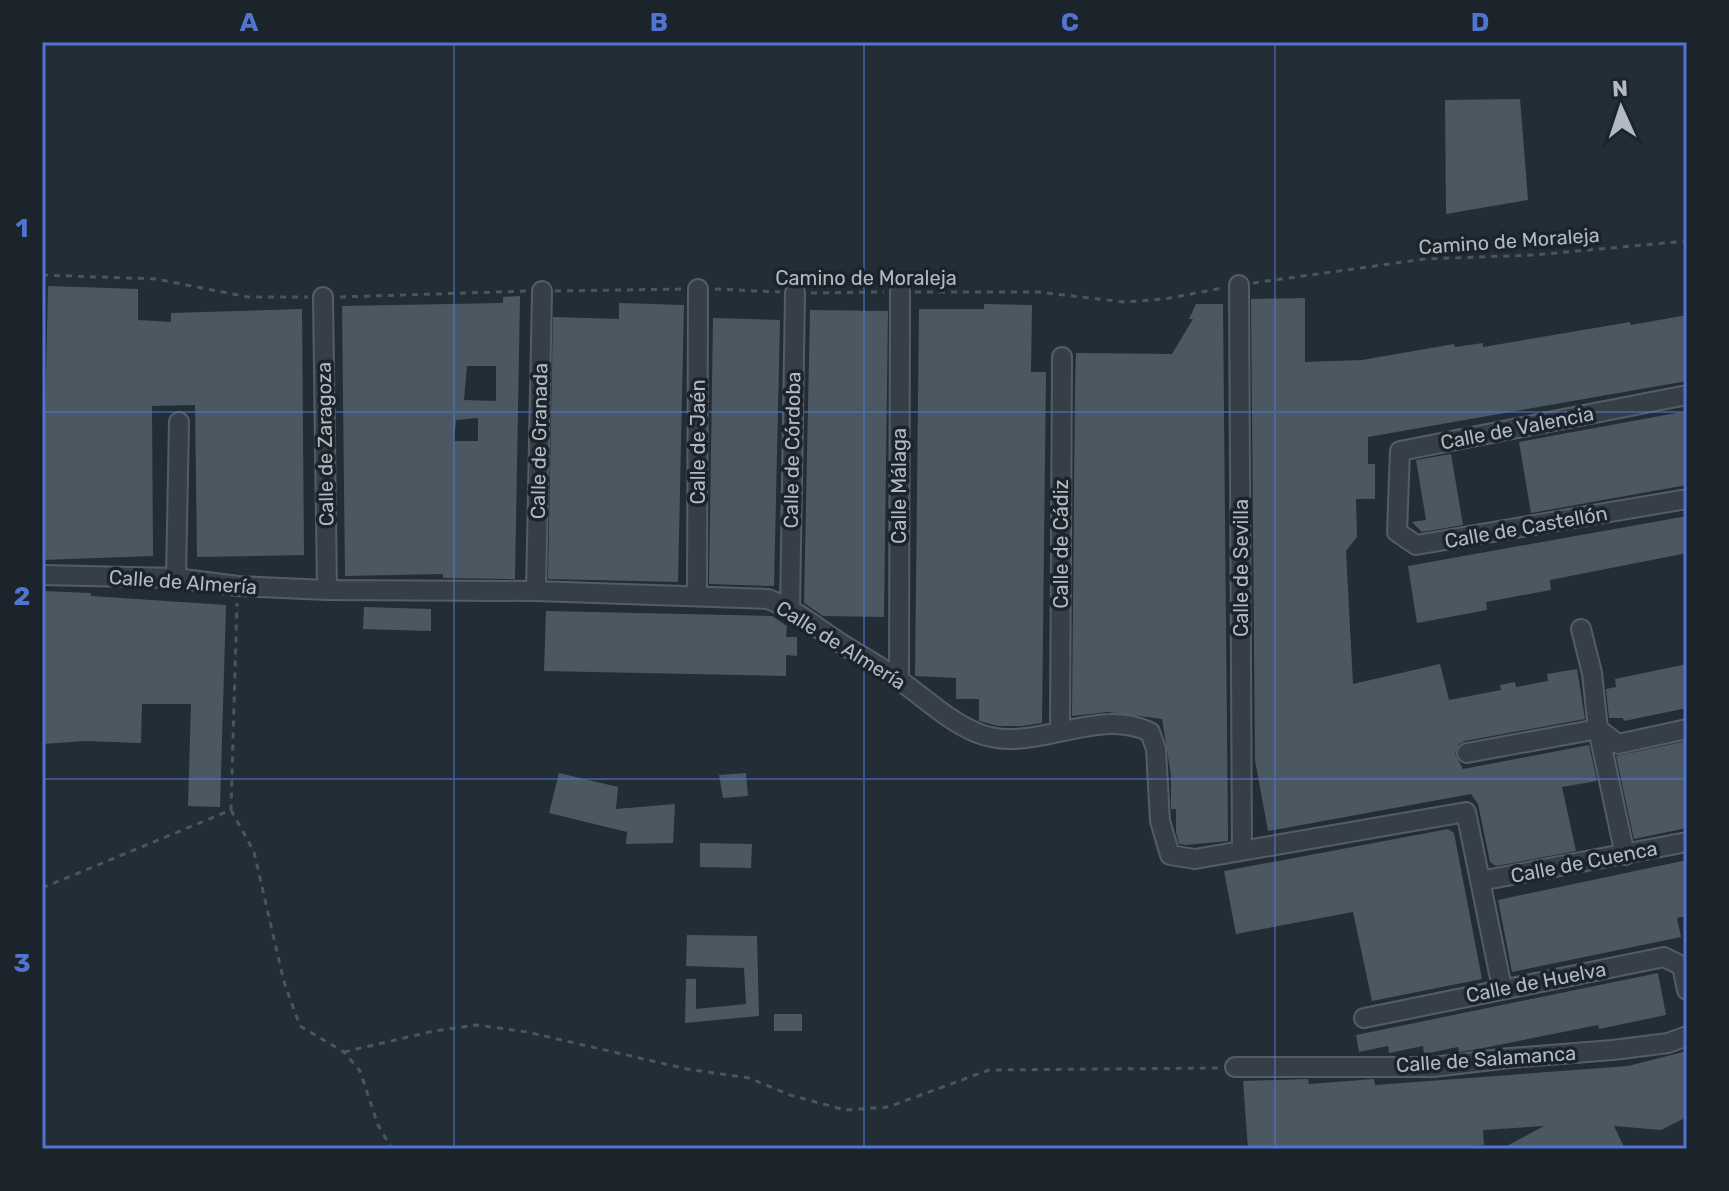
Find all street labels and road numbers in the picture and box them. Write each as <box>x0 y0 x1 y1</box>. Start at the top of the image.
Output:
street label: Camino de Moraleja <box>1418 223 1600 259</box>
street label: Camino de Moraleja <box>775 266 957 290</box>
street label: Calle de Zaragoza <box>312 362 338 526</box>
street label: Calle de Granada <box>526 363 552 519</box>
street label: Calle de Córdoba <box>779 371 805 529</box>
street label: Calle de Jaén <box>686 379 710 505</box>
street label: Calle de Valencia <box>1438 401 1596 455</box>
street label: Calle Málaga <box>887 428 911 544</box>
street label: Calle de Cádiz <box>1049 479 1073 609</box>
street label: Calle de Sevilla <box>1229 499 1253 637</box>
street label: Calle de Castellón <box>1443 501 1609 553</box>
street label: Calle de Almería <box>108 565 258 599</box>
street label: Calle de Almería <box>772 596 910 694</box>
street label: Calle de Cuenca <box>1509 836 1659 888</box>
street label: Calle de Huelva <box>1464 957 1608 1007</box>
street label: Calle de Salamanca <box>1395 1041 1577 1077</box>

